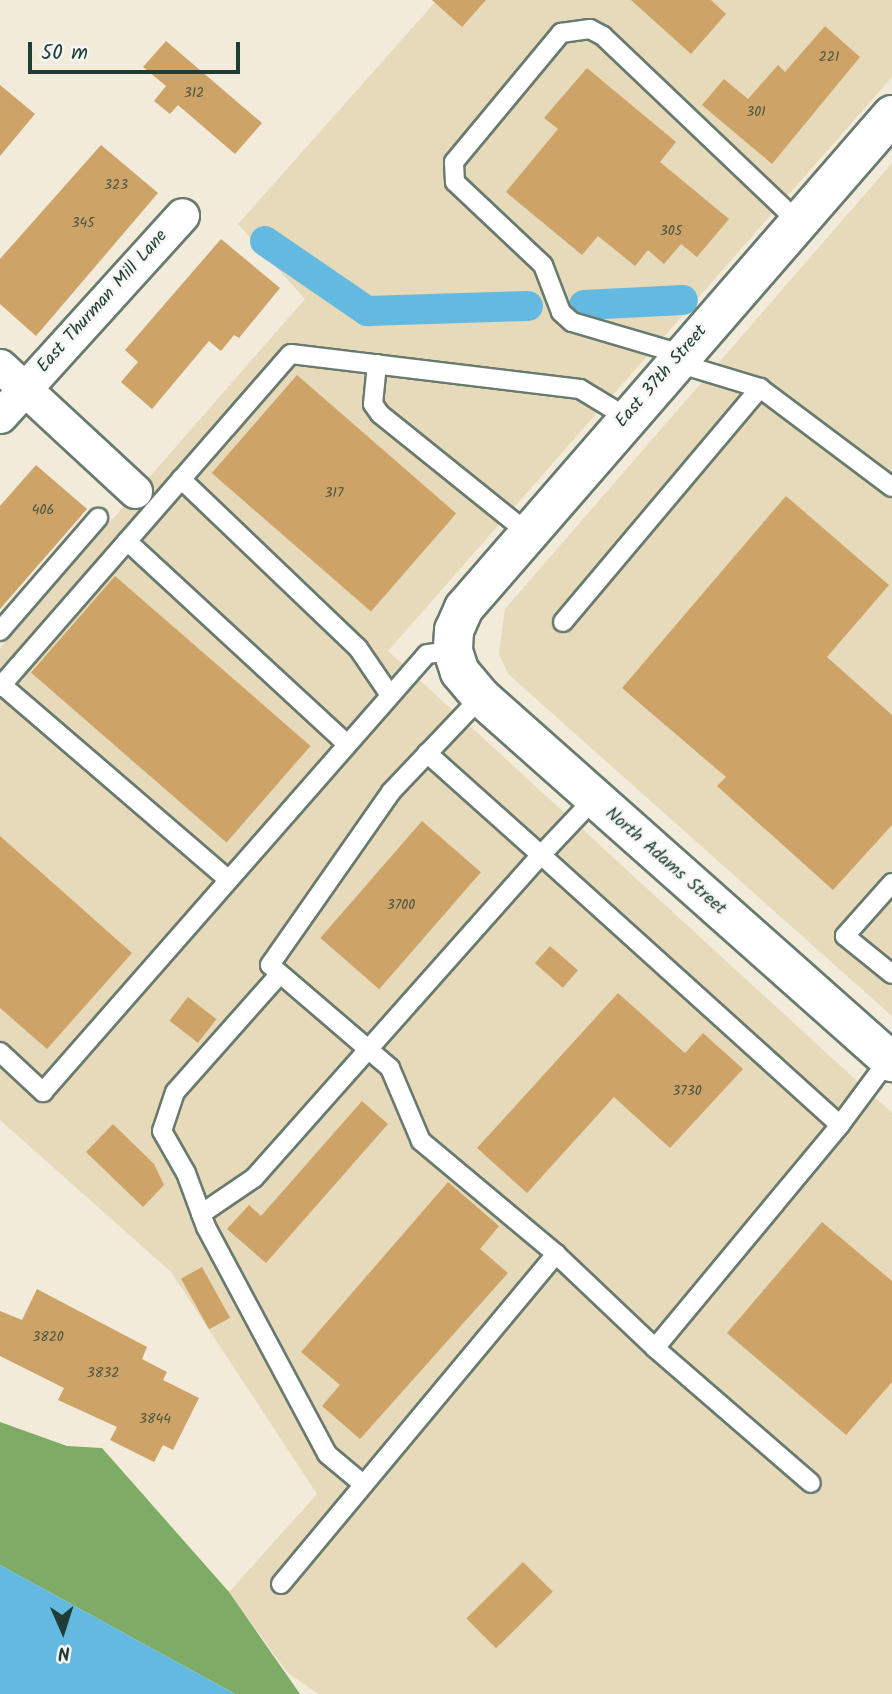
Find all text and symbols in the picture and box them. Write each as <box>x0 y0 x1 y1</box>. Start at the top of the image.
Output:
scale bar <box>32 28 243 72</box>
text: 50 m <box>41 37 88 70</box>
house number: 221 <box>819 49 839 65</box>
house number: 312 <box>184 85 204 101</box>
house number: 301 <box>746 104 766 120</box>
house number: 323 <box>104 177 128 193</box>
house number: 345 <box>71 215 95 231</box>
house number: 305 <box>660 223 682 239</box>
street label: East Thurman Mill Lane <box>33 226 173 378</box>
street label: East 37th Street <box>612 321 712 433</box>
house number: 317 <box>325 485 343 501</box>
house number: 406 <box>32 502 54 518</box>
street label: North Adams Street <box>600 804 730 920</box>
house number: 3700 <box>387 897 415 913</box>
house number: 3730 <box>672 1083 702 1099</box>
house number: 3820 <box>32 1329 64 1345</box>
house number: 3832 <box>87 1365 119 1381</box>
house number: 3844 <box>139 1411 171 1427</box>
north arrow <box>28 1596 98 1666</box>
text: N <box>57 1637 71 1667</box>

